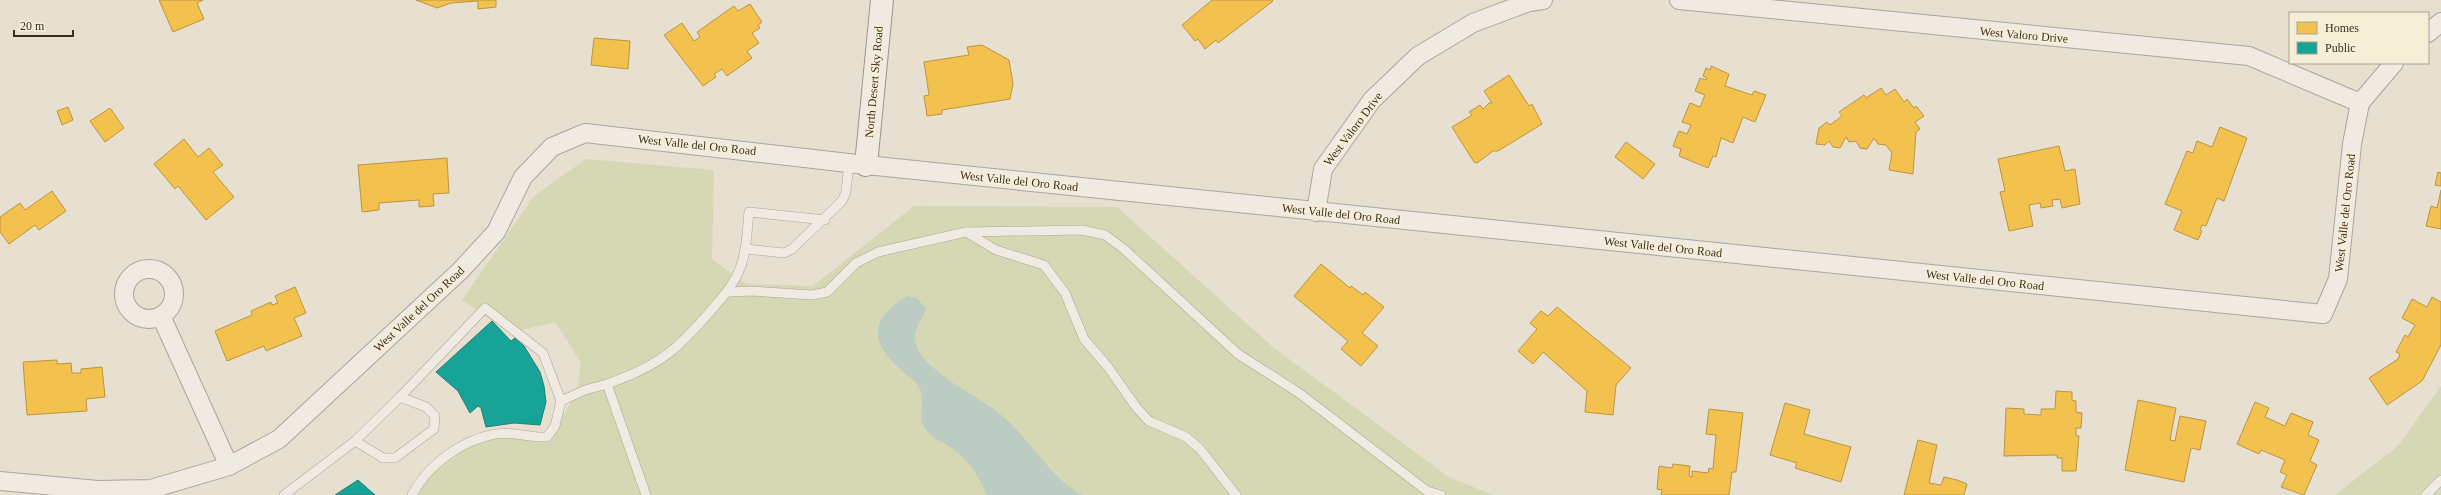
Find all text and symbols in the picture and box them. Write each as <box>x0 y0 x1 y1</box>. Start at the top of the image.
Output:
scale bar <box>14 12 73 38</box>
legend <box>2289 12 2429 64</box>
text: 20 m <box>20 19 45 33</box>
text: Homes <box>2325 21 2359 35</box>
street label: West Valoro Drive <box>1979 24 2069 46</box>
street label: North Desert Sky Road <box>862 25 886 139</box>
text: Public <box>2325 41 2356 55</box>
street label: West Valoro Drive <box>1321 89 1385 169</box>
street label: West Valle del Oro Road <box>637 132 757 158</box>
street label: West Valle del Oro Road <box>2332 153 2358 273</box>
street label: West Valle del Oro Road <box>959 168 1079 194</box>
street label: West Valle del Oro Road <box>1281 201 1401 227</box>
street label: West Valle del Oro Road <box>1603 234 1723 260</box>
street label: West Valle del Oro Road <box>371 263 467 355</box>
street label: West Valle del Oro Road <box>1925 267 2045 293</box>

